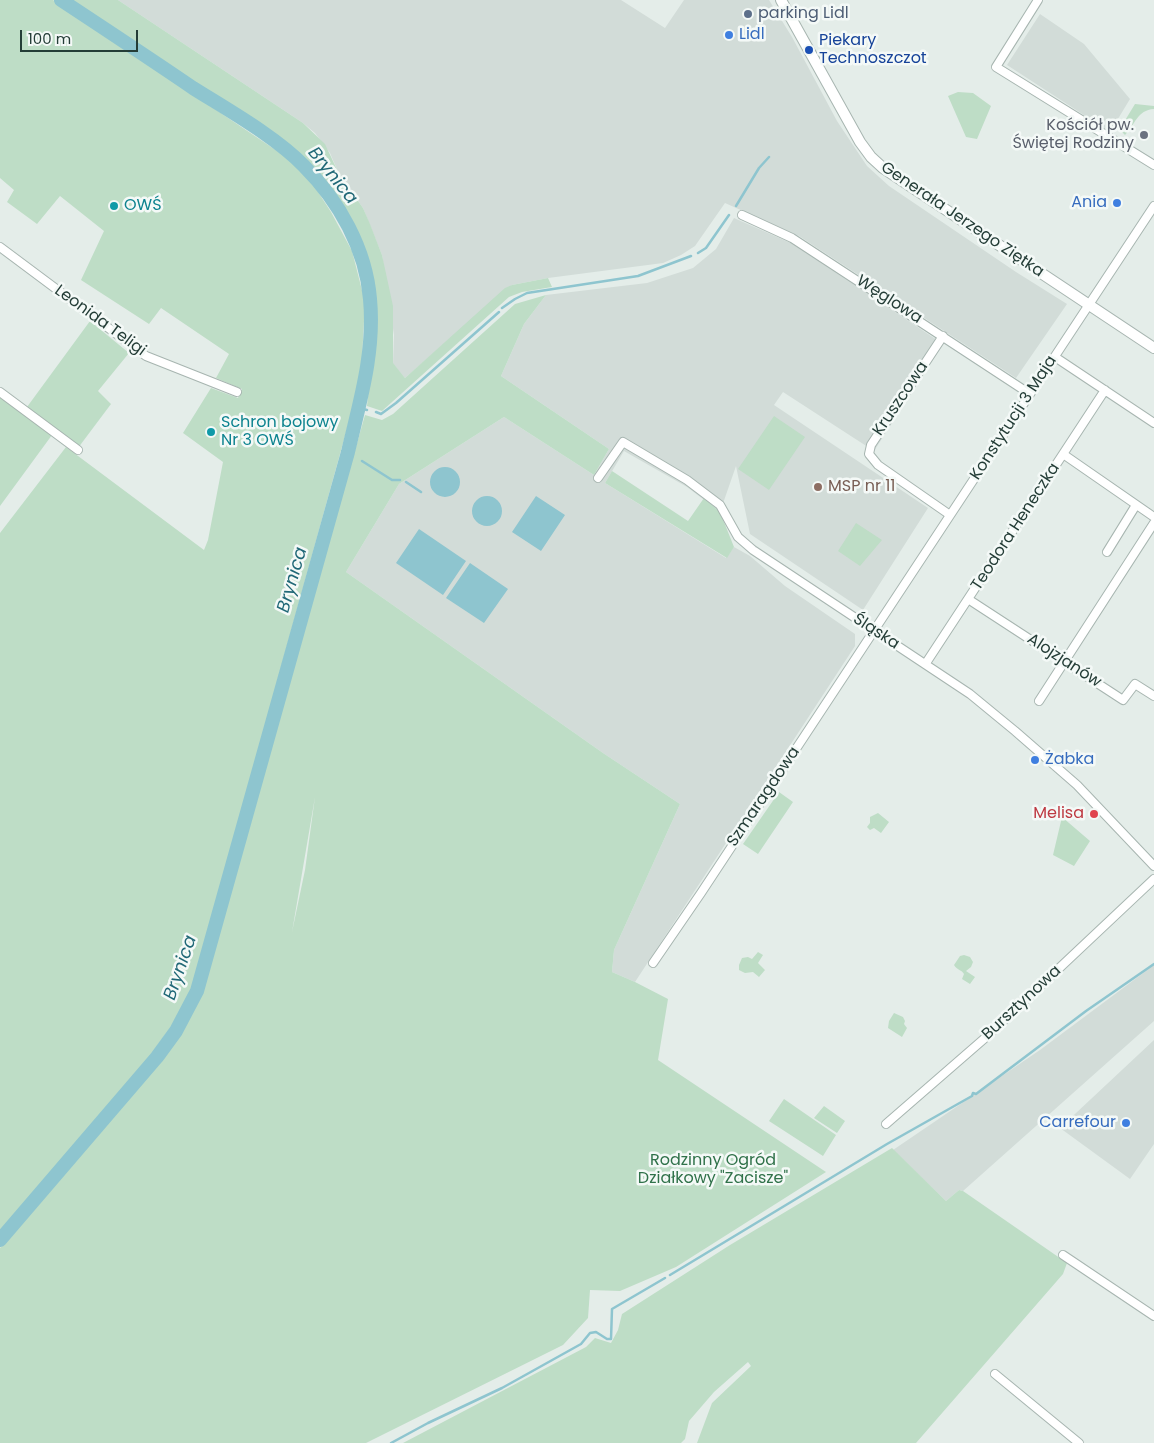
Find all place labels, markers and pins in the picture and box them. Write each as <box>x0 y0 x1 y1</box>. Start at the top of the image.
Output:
place label: parking Lidl <box>758 4 849 24</box>
marker: parking Lidl <box>742 8 754 20</box>
place label: Lidl <box>739 25 765 45</box>
marker: Lidl <box>723 29 735 41</box>
place label: Piekary Technoszczot <box>819 31 927 69</box>
marker: Piekary Technoszczot <box>803 44 815 56</box>
place label: Kościół pw. Świętej Rodziny <box>1012 116 1134 154</box>
marker: Kościół pw. Świętej Rodziny <box>1138 129 1150 141</box>
place label: Ania <box>1071 193 1107 213</box>
place label: OWŚ <box>124 196 162 216</box>
marker: Ania <box>1111 197 1123 209</box>
marker: OWŚ <box>108 200 120 212</box>
place label: Schron bojowy Nr 3 OWŚ <box>221 413 338 451</box>
marker: Schron bojowy Nr 3 OWŚ <box>205 426 217 438</box>
place label: MSP nr 11 <box>828 477 895 497</box>
marker: MSP nr 11 <box>812 481 824 493</box>
place label: Żabka <box>1045 750 1094 770</box>
marker: Żabka <box>1029 754 1041 766</box>
place label: Melisa <box>1033 804 1084 824</box>
marker: Melisa <box>1088 808 1100 820</box>
place label: Carrefour <box>1039 1113 1116 1133</box>
marker: Carrefour <box>1120 1117 1132 1129</box>

